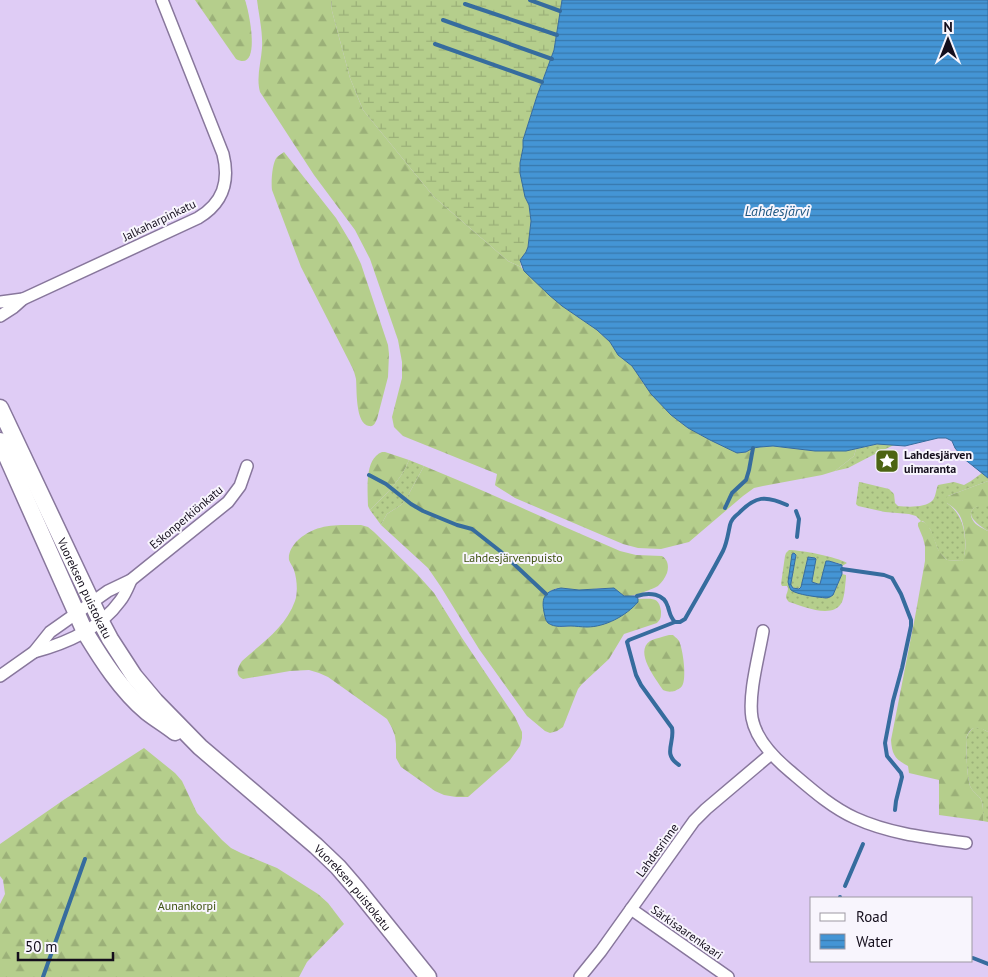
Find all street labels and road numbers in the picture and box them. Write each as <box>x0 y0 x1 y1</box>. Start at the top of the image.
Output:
street label: Jalkaharpinkatu <box>119 196 198 245</box>
street label: Eskonperkiönkatu <box>146 482 226 552</box>
street label: Vuoreksen puistokatu <box>54 534 116 641</box>
street label: Lahdesrinne <box>633 820 681 880</box>
street label: Vuoreksen puistokatu <box>311 840 395 933</box>
street label: Särkisaarenkaari <box>648 902 726 962</box>

